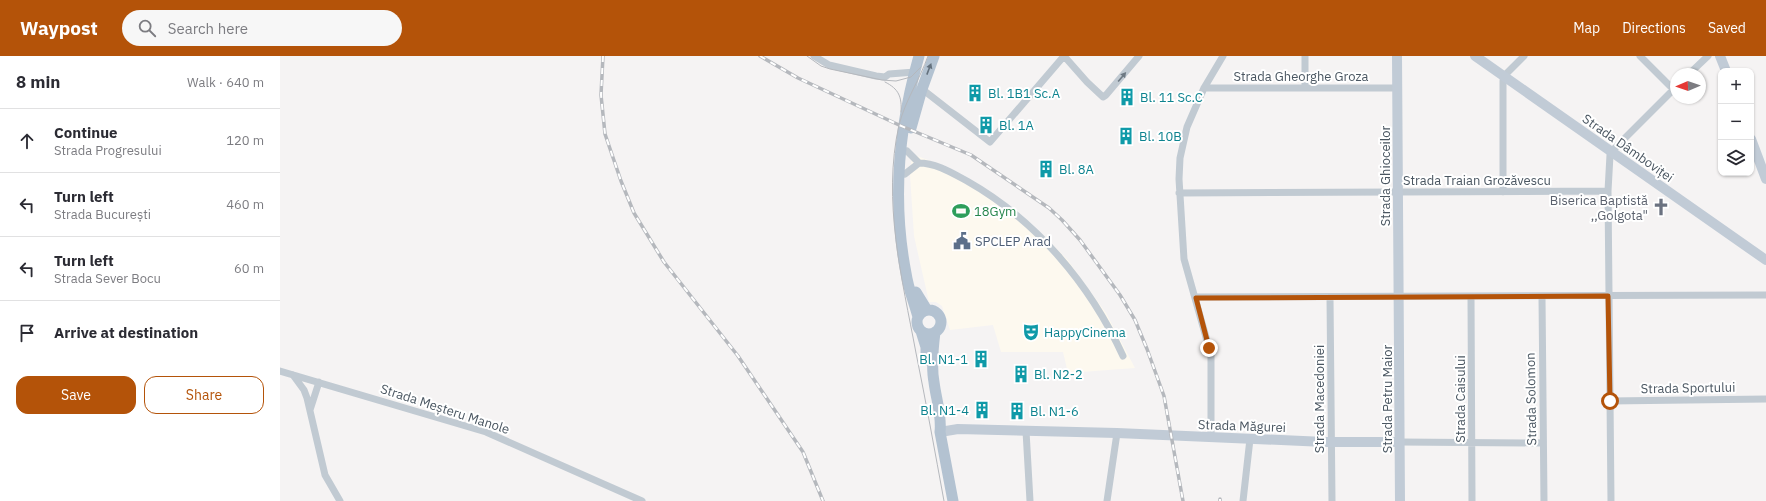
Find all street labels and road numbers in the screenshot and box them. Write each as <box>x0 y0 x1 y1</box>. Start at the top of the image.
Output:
street label: Strada Gheorghe Groza <box>1233 68 1369 85</box>
street label: Strada Dâmboviței <box>1579 110 1677 186</box>
street label: Strada Ghioceilor <box>1377 125 1394 226</box>
street label: Strada Traian Grozăvescu <box>1403 172 1551 189</box>
street label: Strada Petru Maior <box>1379 344 1396 453</box>
street label: Strada Macedoniei <box>1311 345 1328 453</box>
street label: Strada Solomon <box>1522 352 1540 446</box>
street label: Strada Caisului <box>1452 355 1469 443</box>
street label: Strada Sportului <box>1641 379 1735 397</box>
street label: Strada Meșteru Manole <box>378 380 512 438</box>
street label: Strada Măgurei <box>1198 416 1286 436</box>

